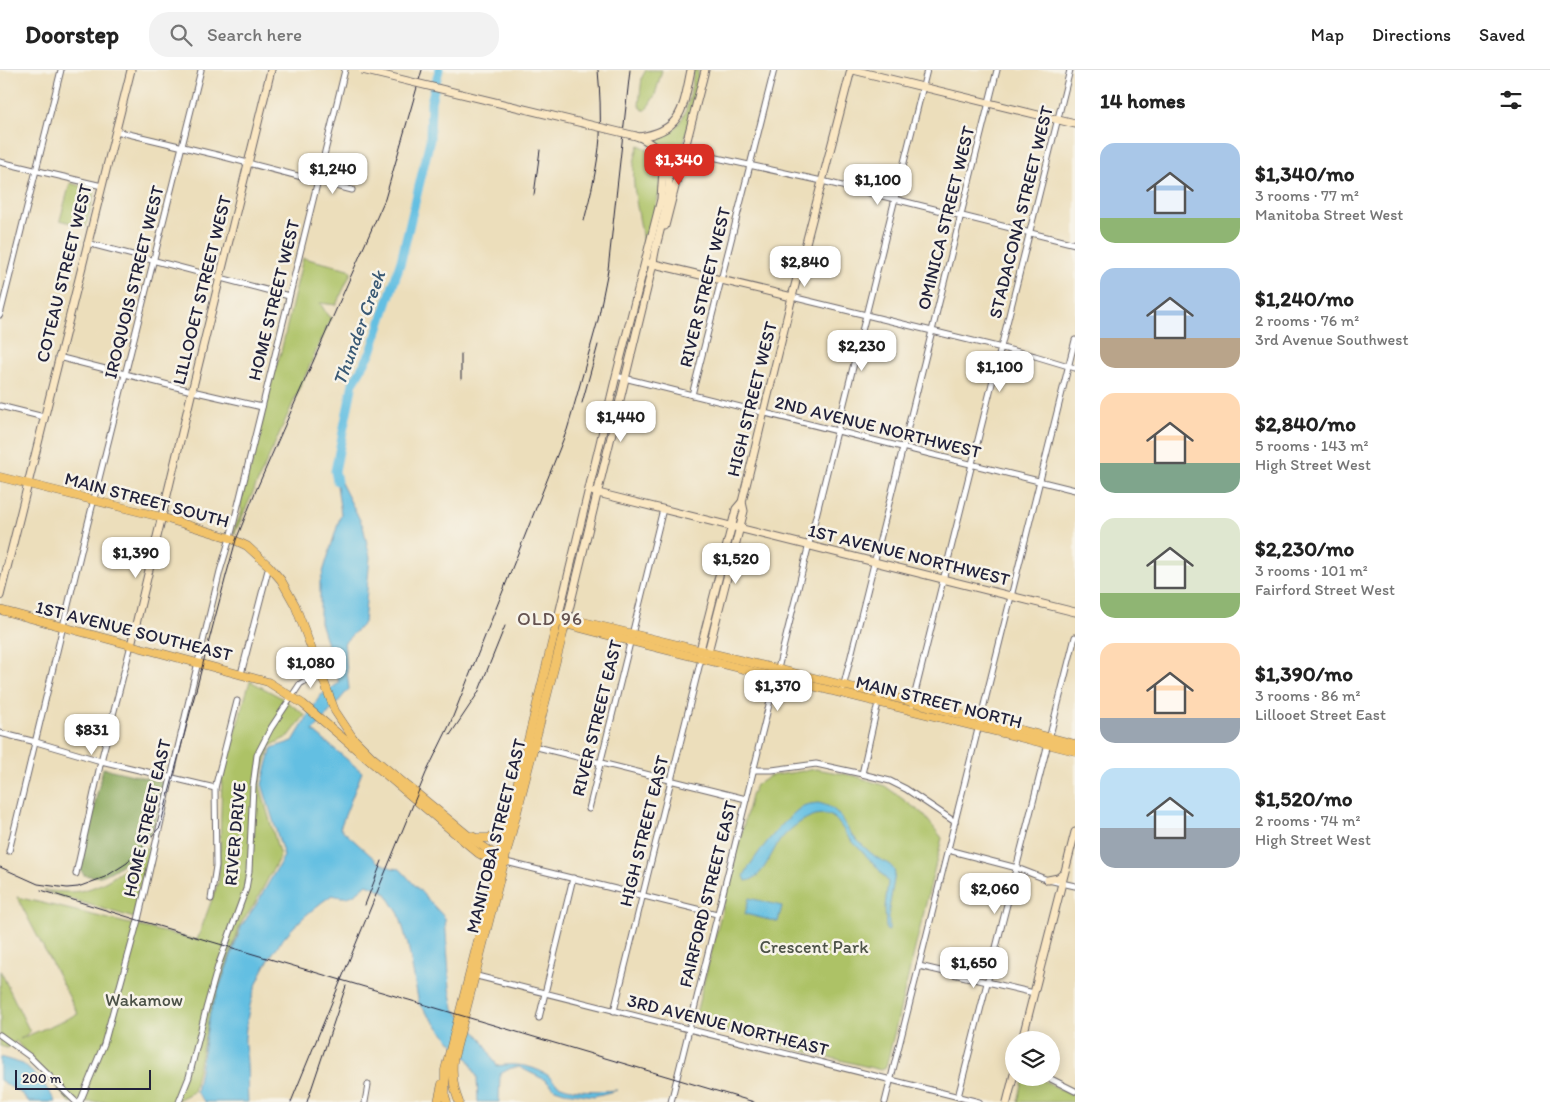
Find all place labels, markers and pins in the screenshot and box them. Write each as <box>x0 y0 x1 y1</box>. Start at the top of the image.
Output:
pin: $1,340 <box>638 144 720 186</box>
pin: $1,240 <box>292 152 374 195</box>
pin: $1,100 <box>837 164 919 206</box>
pin: $2,840 <box>764 246 846 288</box>
pin: $2,230 <box>821 330 903 372</box>
pin: $1,100 <box>959 350 1041 393</box>
pin: $1,440 <box>580 400 662 443</box>
pin: $1,390 <box>95 536 177 579</box>
pin: $1,520 <box>695 542 777 585</box>
pin: $1,080 <box>270 646 352 689</box>
pin: $1,370 <box>737 670 819 712</box>
pin: $831 <box>62 714 122 756</box>
pin: $2,060 <box>954 872 1036 915</box>
pin: $1,650 <box>933 946 1015 989</box>

